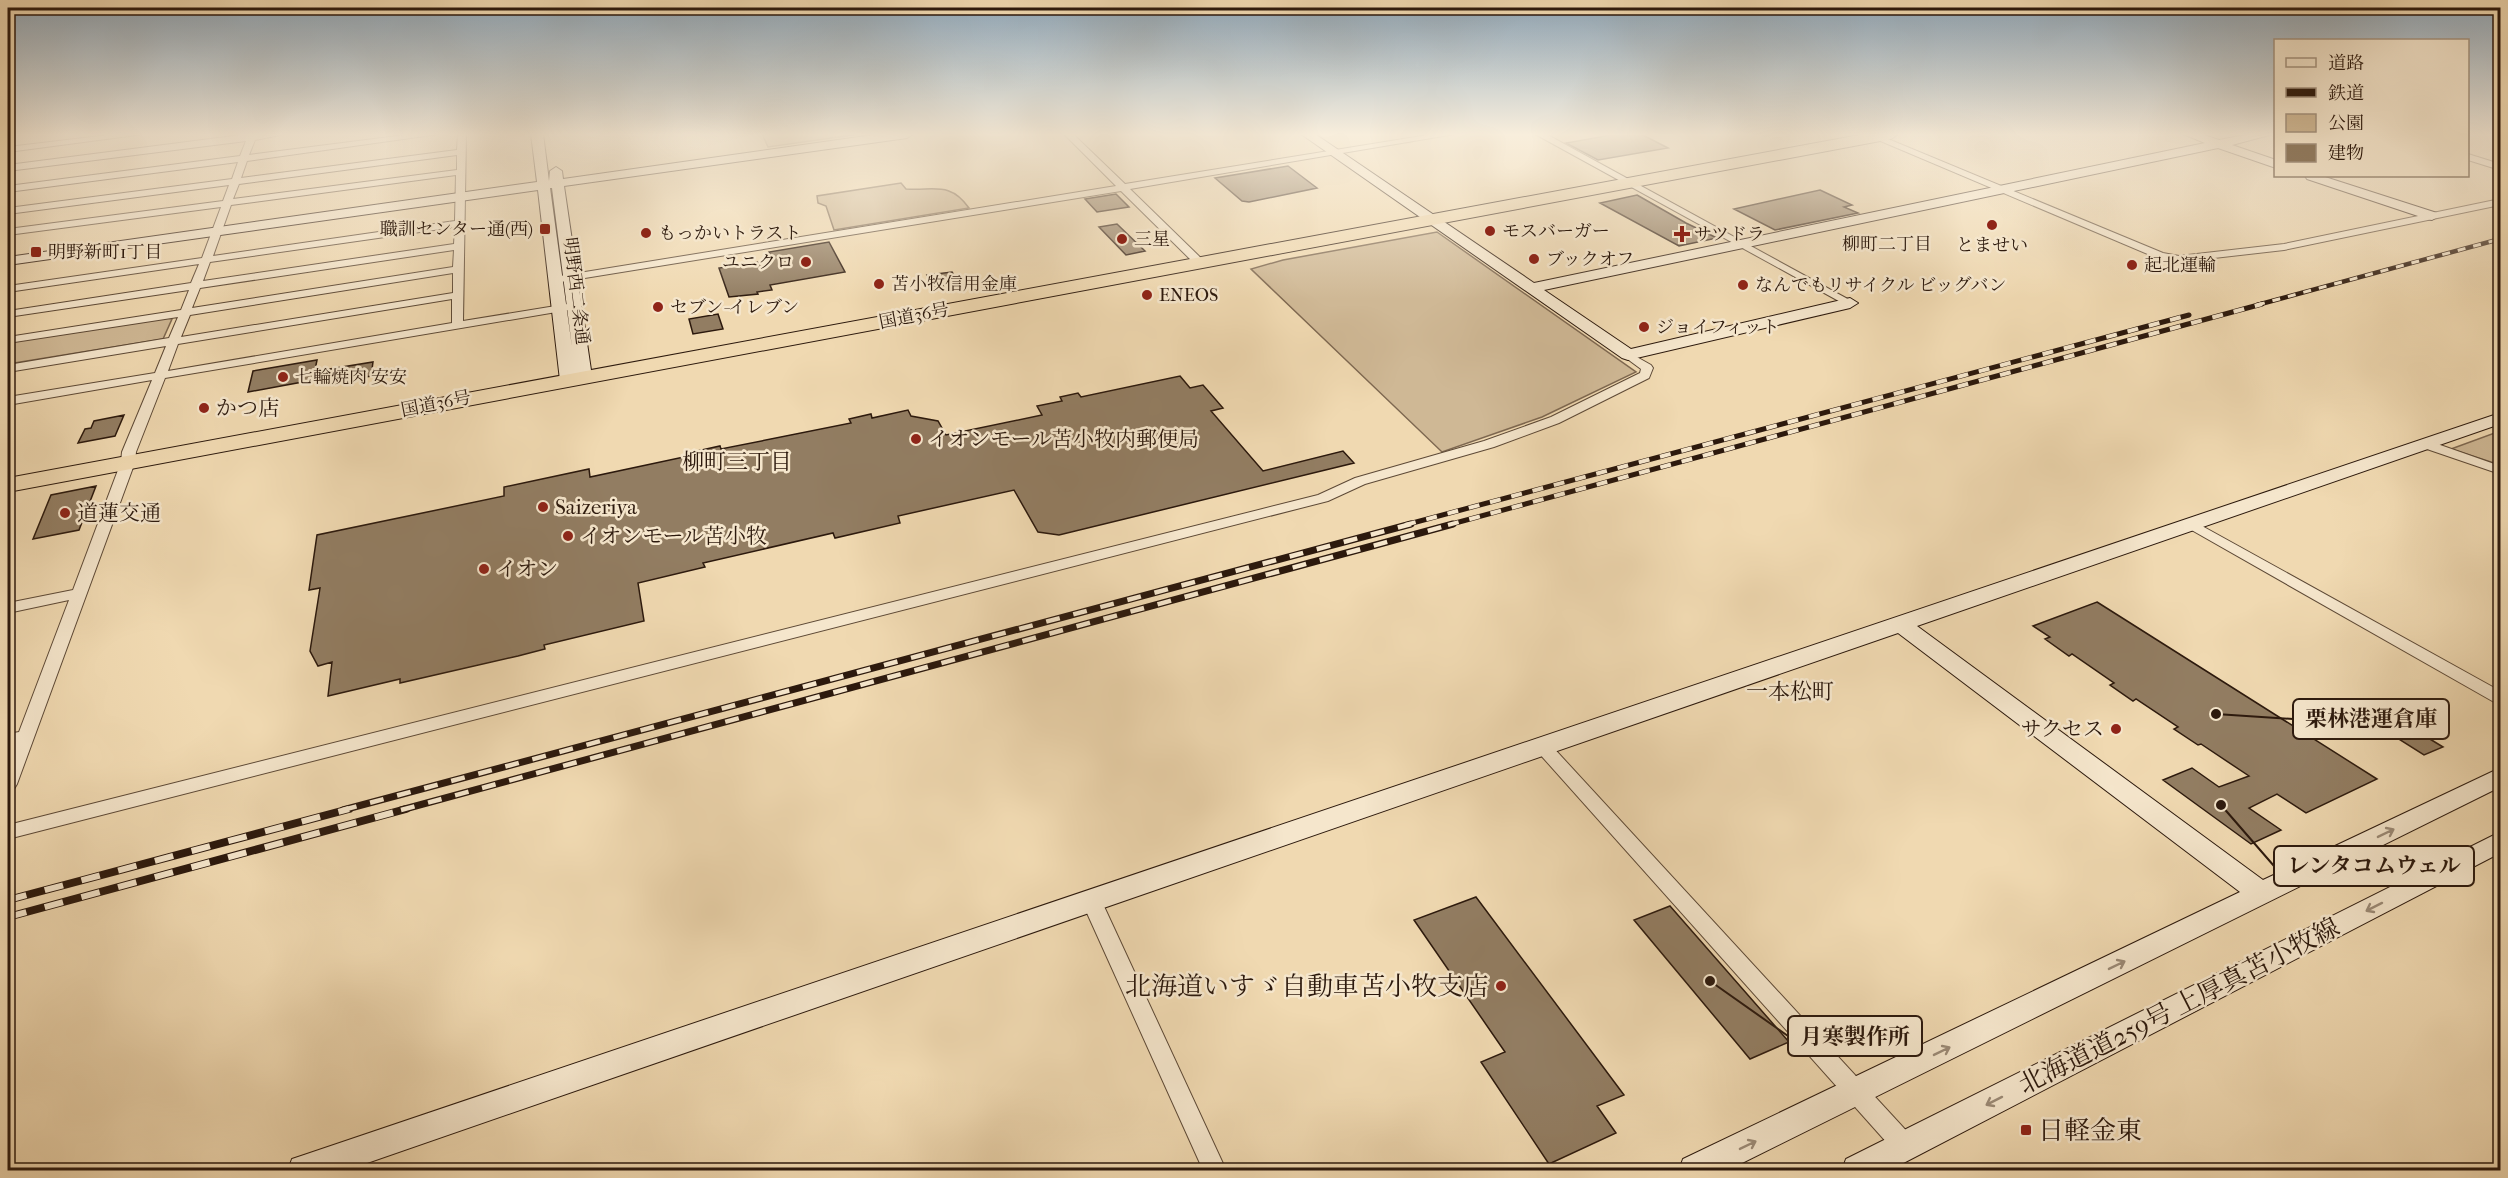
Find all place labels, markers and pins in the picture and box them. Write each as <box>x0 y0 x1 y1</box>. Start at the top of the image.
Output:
marker: とませい <box>1985 218 1999 232</box>
place label: 職訓センター通(西) <box>380 219 533 240</box>
place label: モスバーガー <box>1502 221 1610 242</box>
marker: 職訓センター通(西) <box>538 222 552 236</box>
place label: もっかいトラスト <box>658 223 801 244</box>
marker: モスバーガー <box>1483 224 1497 238</box>
place label: サツドラ <box>1694 224 1765 245</box>
marker: もっかいトラスト <box>639 226 653 240</box>
marker: サツドラ <box>1675 227 1689 241</box>
place label: 三星 <box>1134 229 1170 250</box>
marker: 三星 <box>1115 232 1129 246</box>
place label: とませい <box>1956 235 2028 256</box>
place label: 明野新町1丁目 <box>48 242 162 263</box>
marker: 明野新町1丁目 <box>29 245 43 259</box>
place label: ブックオフ <box>1546 249 1634 270</box>
place label: ユニクロ <box>722 252 794 273</box>
marker: ブックオフ <box>1527 252 1541 266</box>
marker: ユニクロ <box>799 255 813 269</box>
place label: 起北運輸 <box>2144 255 2216 276</box>
marker: 起北運輸 <box>2125 258 2139 272</box>
place label: 苫小牧信用金庫 <box>891 274 1017 295</box>
place label: なんでもリサイクル ビッグバン <box>1755 275 2007 296</box>
marker: 苫小牧信用金庫 <box>872 277 886 291</box>
marker: なんでもリサイクル ビッグバン <box>1736 278 1750 292</box>
place label: ENEOS <box>1159 285 1218 306</box>
marker: ENEOS <box>1140 288 1154 302</box>
place label: セブン-イレブン <box>670 297 799 318</box>
marker: セブン-イレブン <box>651 300 665 314</box>
place label: ジョイフィット <box>1656 317 1780 338</box>
marker: ジョイフィット <box>1637 320 1651 334</box>
place label: 七輪焼肉 安安 <box>295 367 407 388</box>
marker: 七輪焼肉 安安 <box>276 370 290 384</box>
place label: かつ店 <box>216 396 279 420</box>
marker: かつ店 <box>197 401 211 415</box>
place label: イオンモール苫小牧内郵便局 <box>928 427 1199 451</box>
marker: イオンモール苫小牧内郵便局 <box>909 432 923 446</box>
place label: Saizeriya <box>555 495 637 519</box>
marker: Saizeriya <box>536 500 550 514</box>
place label: 道蓮交通 <box>77 501 161 525</box>
marker: 道蓮交通 <box>58 506 72 520</box>
place label: イオンモール苫小牧 <box>580 524 767 548</box>
marker: イオンモール苫小牧 <box>561 529 575 543</box>
place label: イオン <box>496 557 558 581</box>
marker: イオン <box>477 562 491 576</box>
callout: 栗林港運倉庫 <box>2293 699 2449 739</box>
place label: サクセス <box>2021 717 2104 741</box>
marker: サクセス <box>2109 722 2123 736</box>
callout: レンタコムウェル <box>2274 846 2474 886</box>
place label: 北海道いすゞ自動車苫小牧支店 <box>1125 971 1489 1002</box>
marker: 北海道いすゞ自動車苫小牧支店 <box>1494 979 1508 993</box>
callout: 月寒製作所 <box>1788 1016 1922 1056</box>
place label: 日軽金東 <box>2038 1115 2142 1146</box>
marker: 日軽金東 <box>2019 1123 2033 1137</box>

